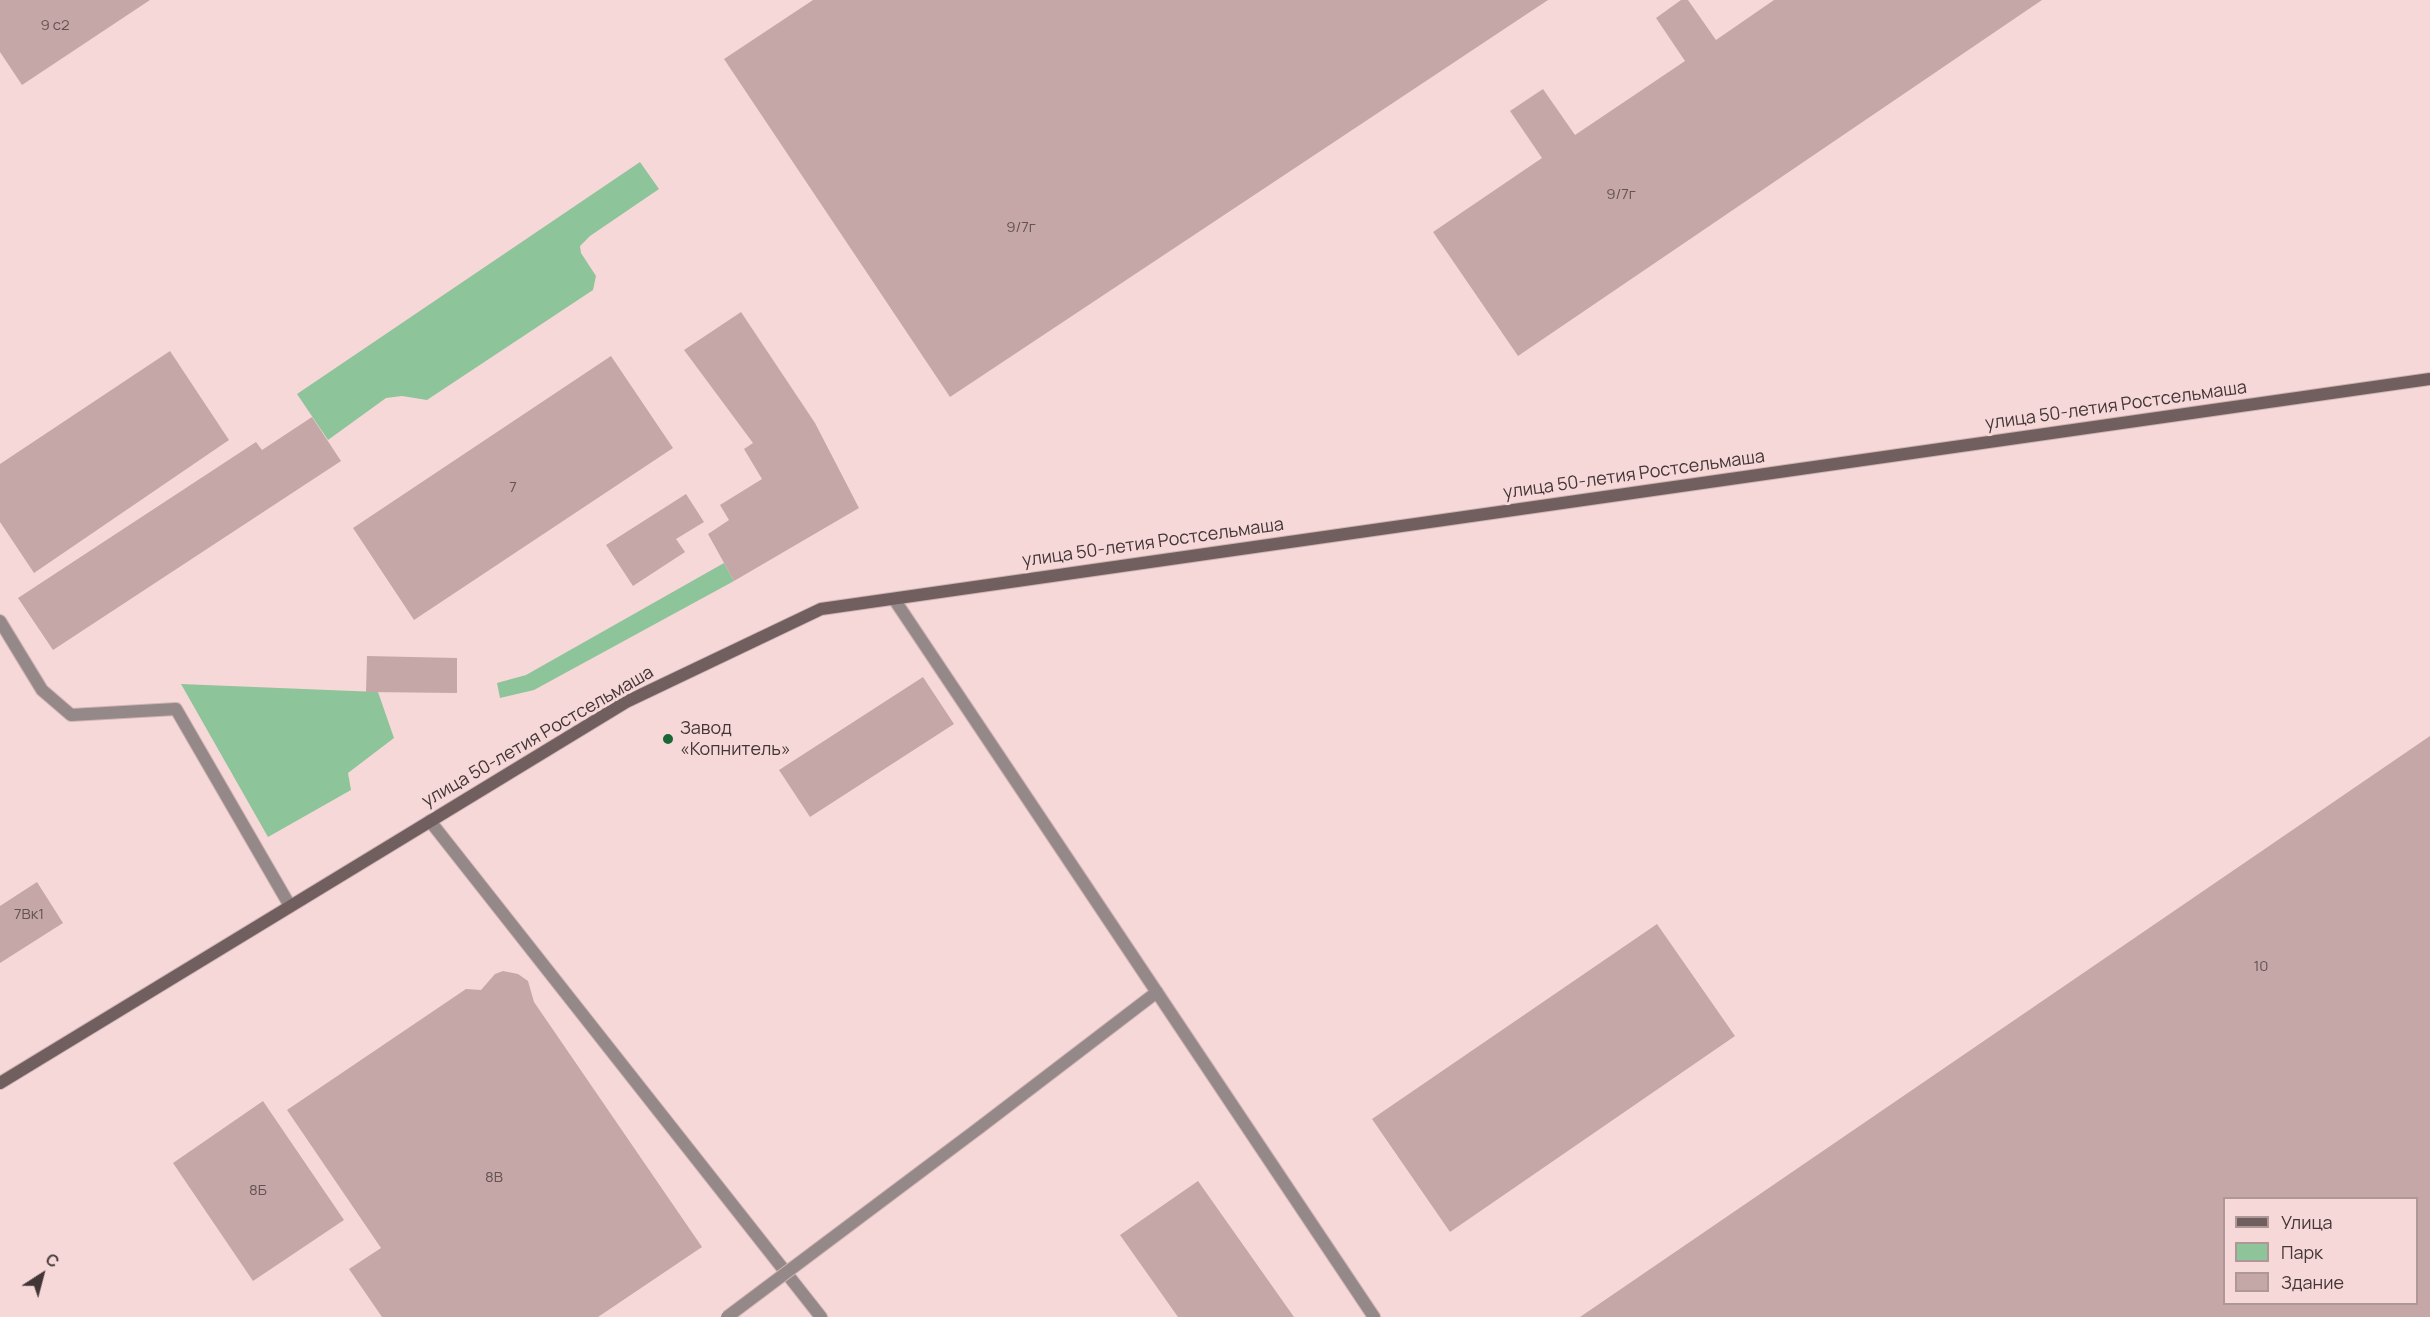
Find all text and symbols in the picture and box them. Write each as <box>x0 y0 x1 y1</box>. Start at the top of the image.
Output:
house number: 9 с2 <box>40 17 70 35</box>
house number: 9/7г <box>1606 186 1636 204</box>
house number: 9/7г <box>1006 219 1036 237</box>
street label: улица 50-летия Ростсельмаша <box>1984 377 2248 435</box>
street label: улица 50-летия Ростсельмаша <box>1502 446 1766 504</box>
house number: 7 <box>509 479 517 497</box>
street label: улица 50-летия Ростсельмаша <box>1021 514 1285 572</box>
street label: улица 50-летия Ростсельмаша <box>418 662 658 812</box>
place label: Завод «Копнитель» <box>680 718 791 760</box>
marker: Завод «Копнитель» <box>661 732 675 746</box>
house number: 7Вк1 <box>14 906 44 924</box>
house number: 10 <box>2254 958 2268 976</box>
house number: 8В <box>485 1169 503 1187</box>
house number: 8Б <box>249 1182 267 1200</box>
legend <box>2223 1197 2418 1305</box>
text: Улица <box>2281 1210 2333 1234</box>
text: Парк <box>2281 1240 2323 1264</box>
north arrow <box>12 1245 72 1305</box>
text: С <box>41 1248 64 1273</box>
text: Здание <box>2281 1270 2344 1294</box>

